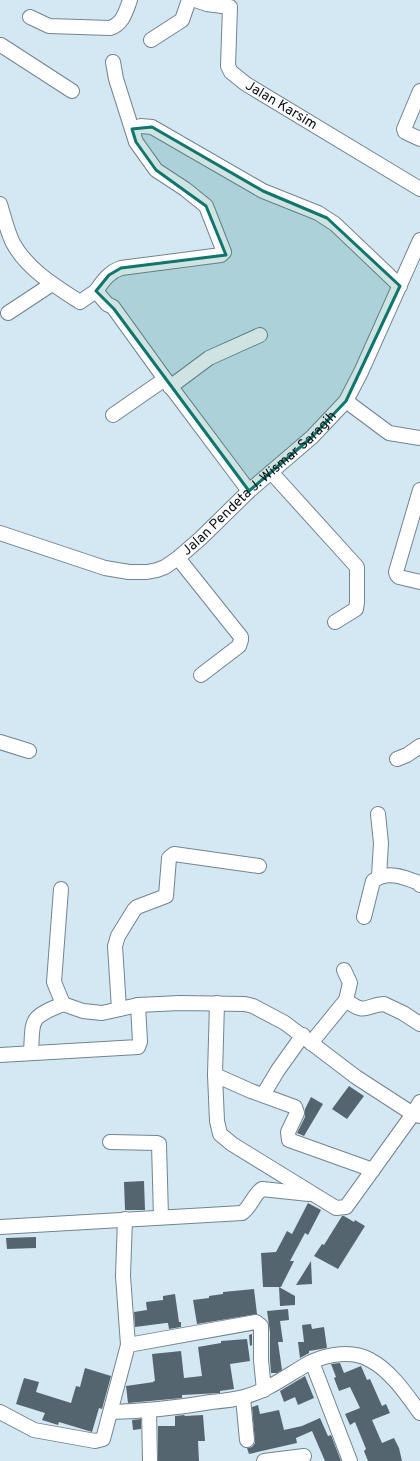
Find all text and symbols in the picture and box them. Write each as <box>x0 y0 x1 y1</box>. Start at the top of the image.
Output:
street label: Jalan Karsim <box>242 77 320 134</box>
street label: Jalan Pendeta J. Wismar Saragih <box>179 408 340 559</box>

